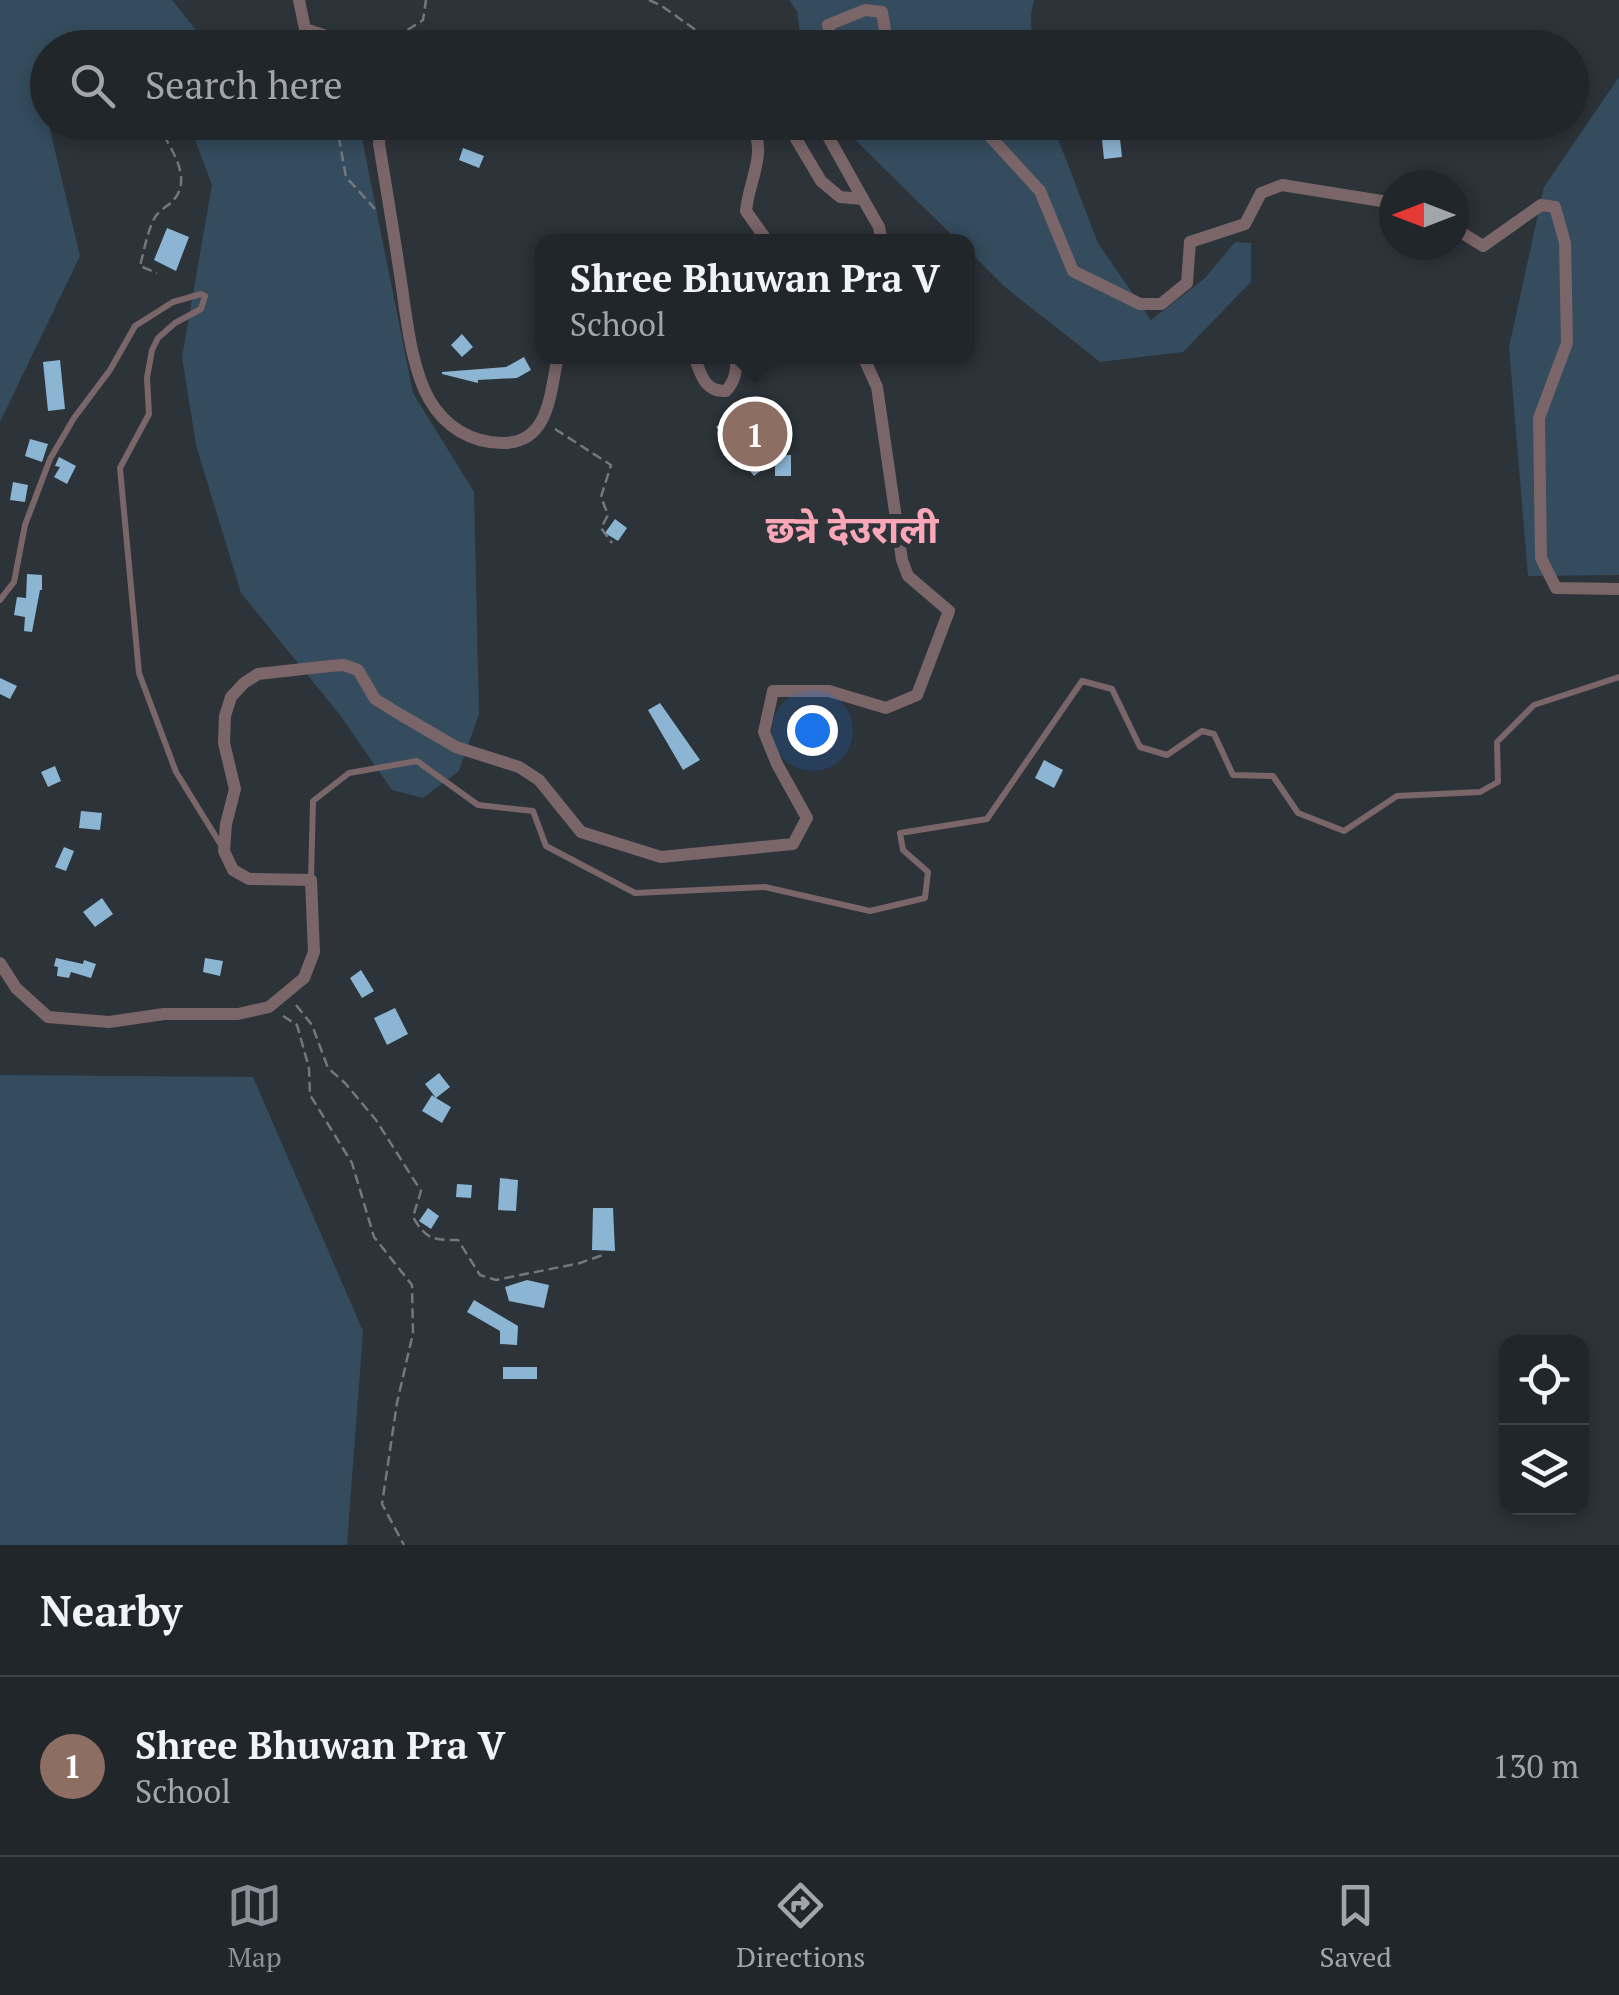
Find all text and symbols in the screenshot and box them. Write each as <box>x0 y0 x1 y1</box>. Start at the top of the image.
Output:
search box <box>30 30 1589 140</box>
icon: search <box>65 58 120 113</box>
text: Search here <box>145 60 343 110</box>
north arrow <box>1379 170 1469 260</box>
popup <box>535 234 975 364</box>
text: Shree Bhuwan Pra V <box>570 253 940 303</box>
text: School <box>570 303 666 345</box>
pin: 1 <box>722 396 788 472</box>
district label: छत्रे देउराली <box>766 504 939 554</box>
your location <box>787 705 838 756</box>
map controls <box>1499 1335 1589 1515</box>
button: locate <box>1499 1335 1589 1425</box>
button: layers <box>1499 1425 1589 1515</box>
text: Nearby <box>40 1582 182 1638</box>
text: Shree Bhuwan Pra V <box>135 1720 506 1770</box>
text: 1 <box>63 1745 82 1787</box>
text: 130 m <box>1492 1745 1579 1787</box>
text: School <box>135 1770 231 1812</box>
tab: Map <box>227 1878 282 1975</box>
tab: Directions <box>736 1878 865 1975</box>
tab: Saved <box>1319 1878 1392 1975</box>

